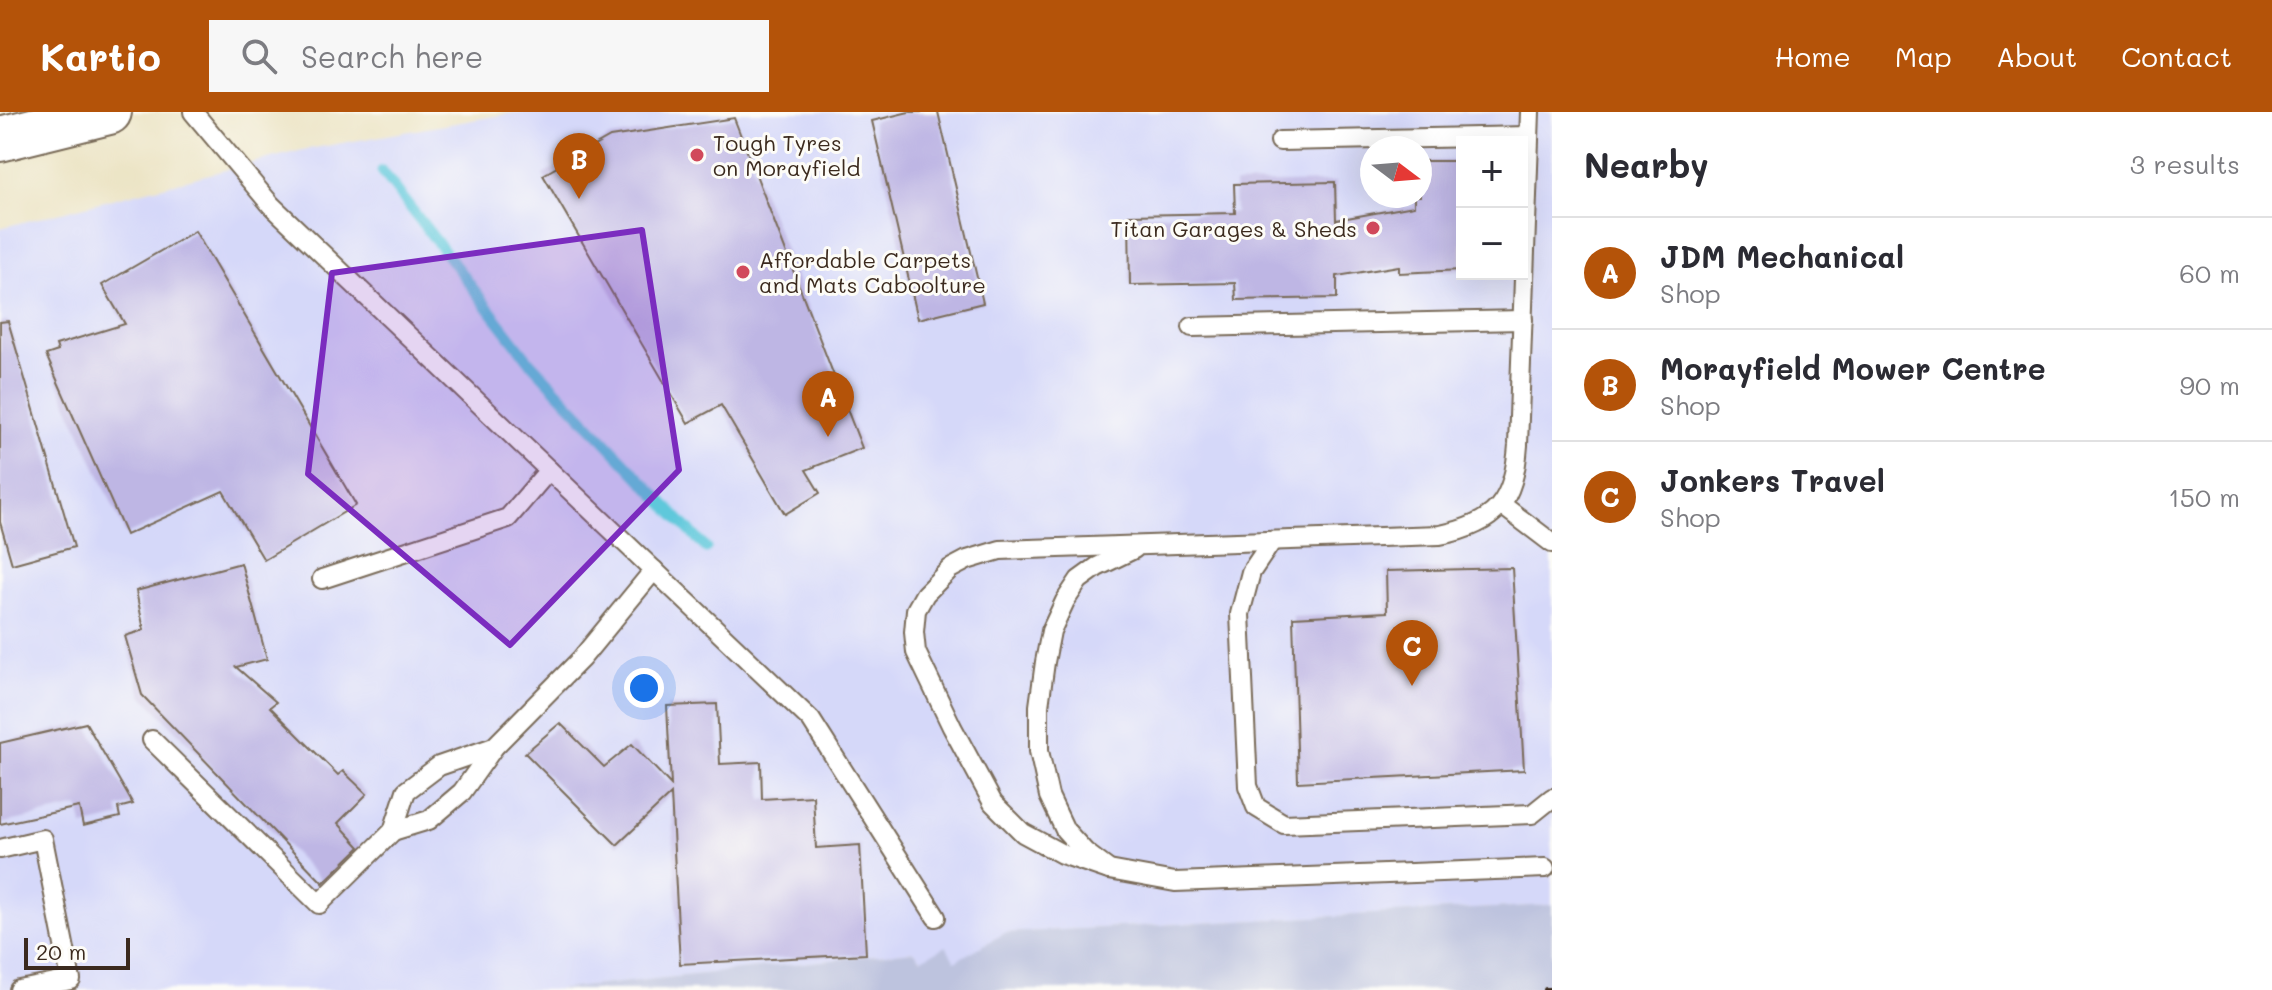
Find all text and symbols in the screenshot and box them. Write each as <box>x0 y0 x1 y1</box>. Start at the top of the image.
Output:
search box <box>209 20 769 92</box>
text: Kartio <box>40 31 161 81</box>
icon: search <box>237 34 281 78</box>
text: Search here <box>301 36 483 76</box>
text: Home <box>1775 38 1851 74</box>
text: Map <box>1895 38 1952 74</box>
text: About <box>1996 38 2077 74</box>
text: Contact <box>2121 38 2232 74</box>
place label: Tough Tyres on Morayfield <box>713 128 861 182</box>
pin: B <box>553 133 605 199</box>
north arrow <box>1360 136 1432 208</box>
map controls <box>1456 136 1528 280</box>
button: + <box>1456 136 1528 208</box>
text: Nearby <box>1584 142 1709 187</box>
marker: Tough Tyres on Morayfield <box>688 146 706 164</box>
text: 3 results <box>2130 147 2240 181</box>
button: − <box>1456 208 1528 280</box>
place label: Titan Garages & Sheds <box>1111 214 1357 243</box>
marker: Titan Garages & Sheds <box>1364 219 1382 237</box>
text: JDM Mechanical <box>1660 236 1904 276</box>
place label: Affordable Carpets and Mats Caboolture <box>759 245 986 299</box>
text: A <box>1601 256 1619 290</box>
text: 60 m <box>2179 256 2240 290</box>
marker: Affordable Carpets and Mats Caboolture <box>734 263 752 281</box>
text: Shop <box>1660 276 1721 310</box>
text: Morayfield Mower Centre <box>1660 348 2046 388</box>
text: B <box>1601 368 1619 402</box>
text: 90 m <box>2180 368 2240 402</box>
pin: A <box>802 371 854 437</box>
text: Shop <box>1660 388 1721 422</box>
text: Jonkers Travel <box>1660 460 1885 500</box>
text: C <box>1600 480 1620 514</box>
text: 150 m <box>2168 480 2240 514</box>
text: Shop <box>1660 500 1721 534</box>
pin: C <box>1386 620 1438 686</box>
your location <box>624 668 664 708</box>
scale bar <box>24 934 130 970</box>
text: 20 m <box>36 937 86 966</box>

